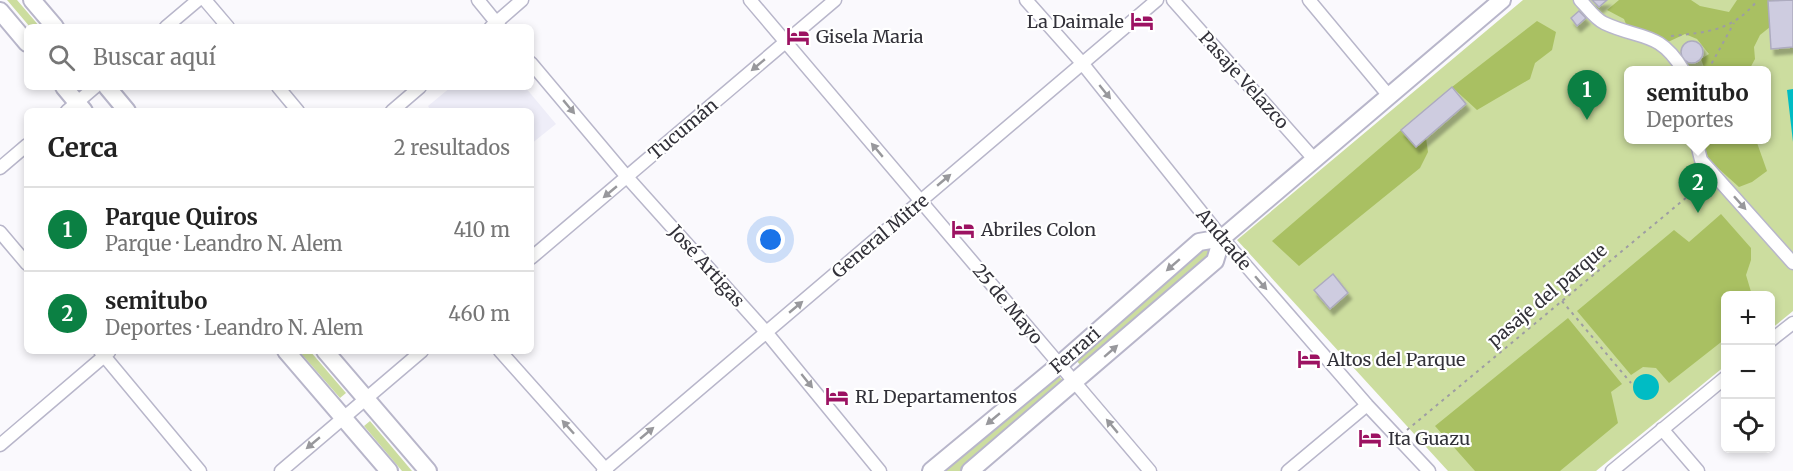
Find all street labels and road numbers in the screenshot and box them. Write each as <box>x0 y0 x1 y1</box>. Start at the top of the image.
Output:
street label: Pasaje Velazco <box>1194 26 1294 134</box>
street label: Tucumán <box>644 93 722 165</box>
street label: General Mitre <box>827 189 933 283</box>
street label: Andrade <box>1191 203 1256 275</box>
street label: José Artigas <box>664 220 750 312</box>
street label: pasaje del parque <box>1483 238 1611 352</box>
street label: 25 de Mayo <box>968 259 1048 349</box>
street label: Ferrari <box>1045 322 1105 378</box>

